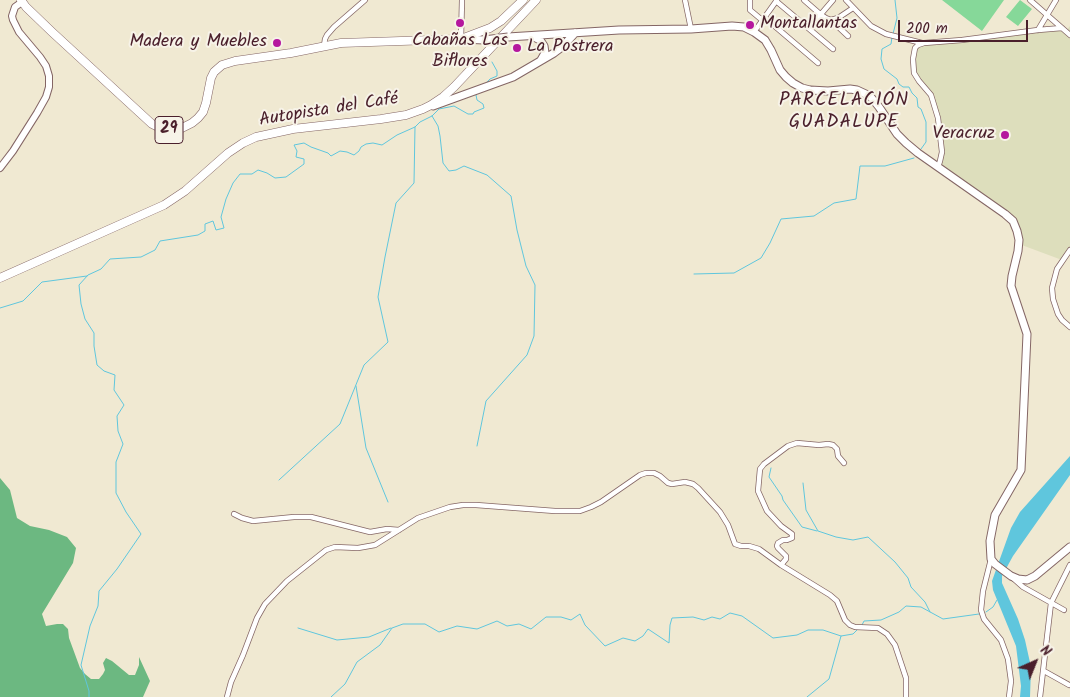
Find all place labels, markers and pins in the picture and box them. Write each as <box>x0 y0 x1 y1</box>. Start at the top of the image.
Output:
place label: Montallantas <box>760 14 857 36</box>
marker: Cabañas Las Biflores <box>454 17 466 29</box>
marker: Montallantas <box>744 19 756 31</box>
place label: Cabañas Las Biflores <box>412 31 508 74</box>
place label: Madera y Muebles <box>129 32 267 54</box>
marker: Madera y Muebles <box>271 37 283 49</box>
place label: La Postrera <box>527 37 614 59</box>
marker: La Postrera <box>511 42 523 54</box>
place label: Veracruz <box>932 124 995 146</box>
marker: Veracruz <box>999 129 1011 141</box>

